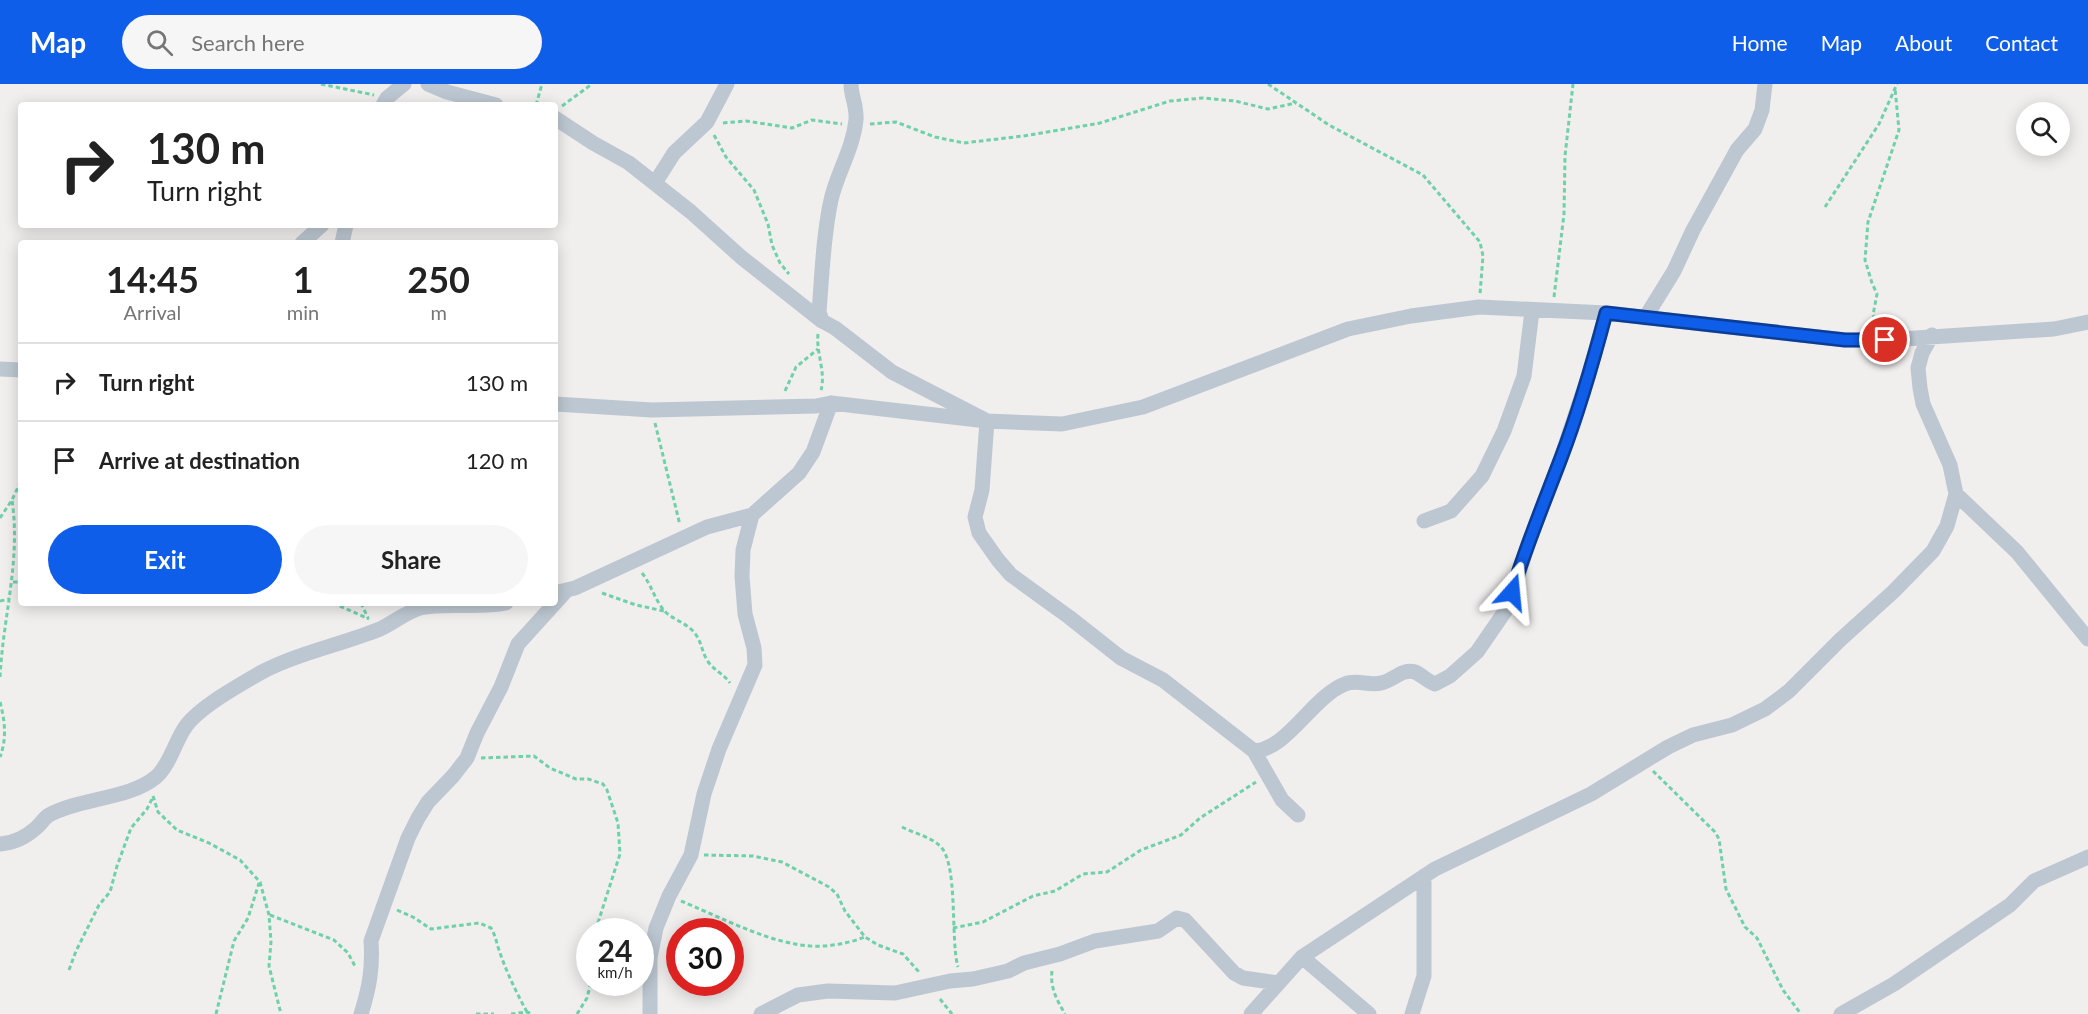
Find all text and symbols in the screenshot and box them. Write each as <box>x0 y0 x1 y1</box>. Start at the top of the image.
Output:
search box <box>122 15 542 69</box>
text: Map <box>30 25 86 59</box>
icon: search <box>143 26 176 59</box>
text: Search here <box>191 29 305 56</box>
text: Home <box>1732 30 1788 55</box>
text: Map <box>1821 30 1862 55</box>
text: About <box>1895 30 1952 55</box>
text: Contact <box>1985 30 2058 55</box>
map controls <box>2016 102 2070 156</box>
button: search <box>2016 102 2070 156</box>
text: 130 m <box>147 123 265 173</box>
icon: right <box>48 126 126 204</box>
text: Turn right <box>147 174 262 207</box>
text: 14:45 <box>106 257 199 301</box>
text: 1 <box>293 257 314 301</box>
text: 250 <box>407 257 470 301</box>
text: Arrival <box>124 300 181 324</box>
text: min <box>287 300 319 324</box>
text: m <box>430 300 447 324</box>
pin <box>1859 314 1910 365</box>
icon: arrive <box>1868 323 1901 356</box>
icon: right <box>48 366 81 399</box>
text: Turn right <box>99 369 194 396</box>
text: 130 m <box>466 369 528 396</box>
icon: arrive <box>48 444 81 477</box>
text: Arrive at destination <box>99 447 300 474</box>
text: 120 m <box>466 447 528 474</box>
button: Exit <box>48 525 282 594</box>
button: Share <box>294 525 528 594</box>
position arrow <box>1480 560 1544 624</box>
speed limit sign: 30 <box>666 918 744 996</box>
text: 24 <box>598 932 632 968</box>
text: km/h <box>597 963 633 981</box>

